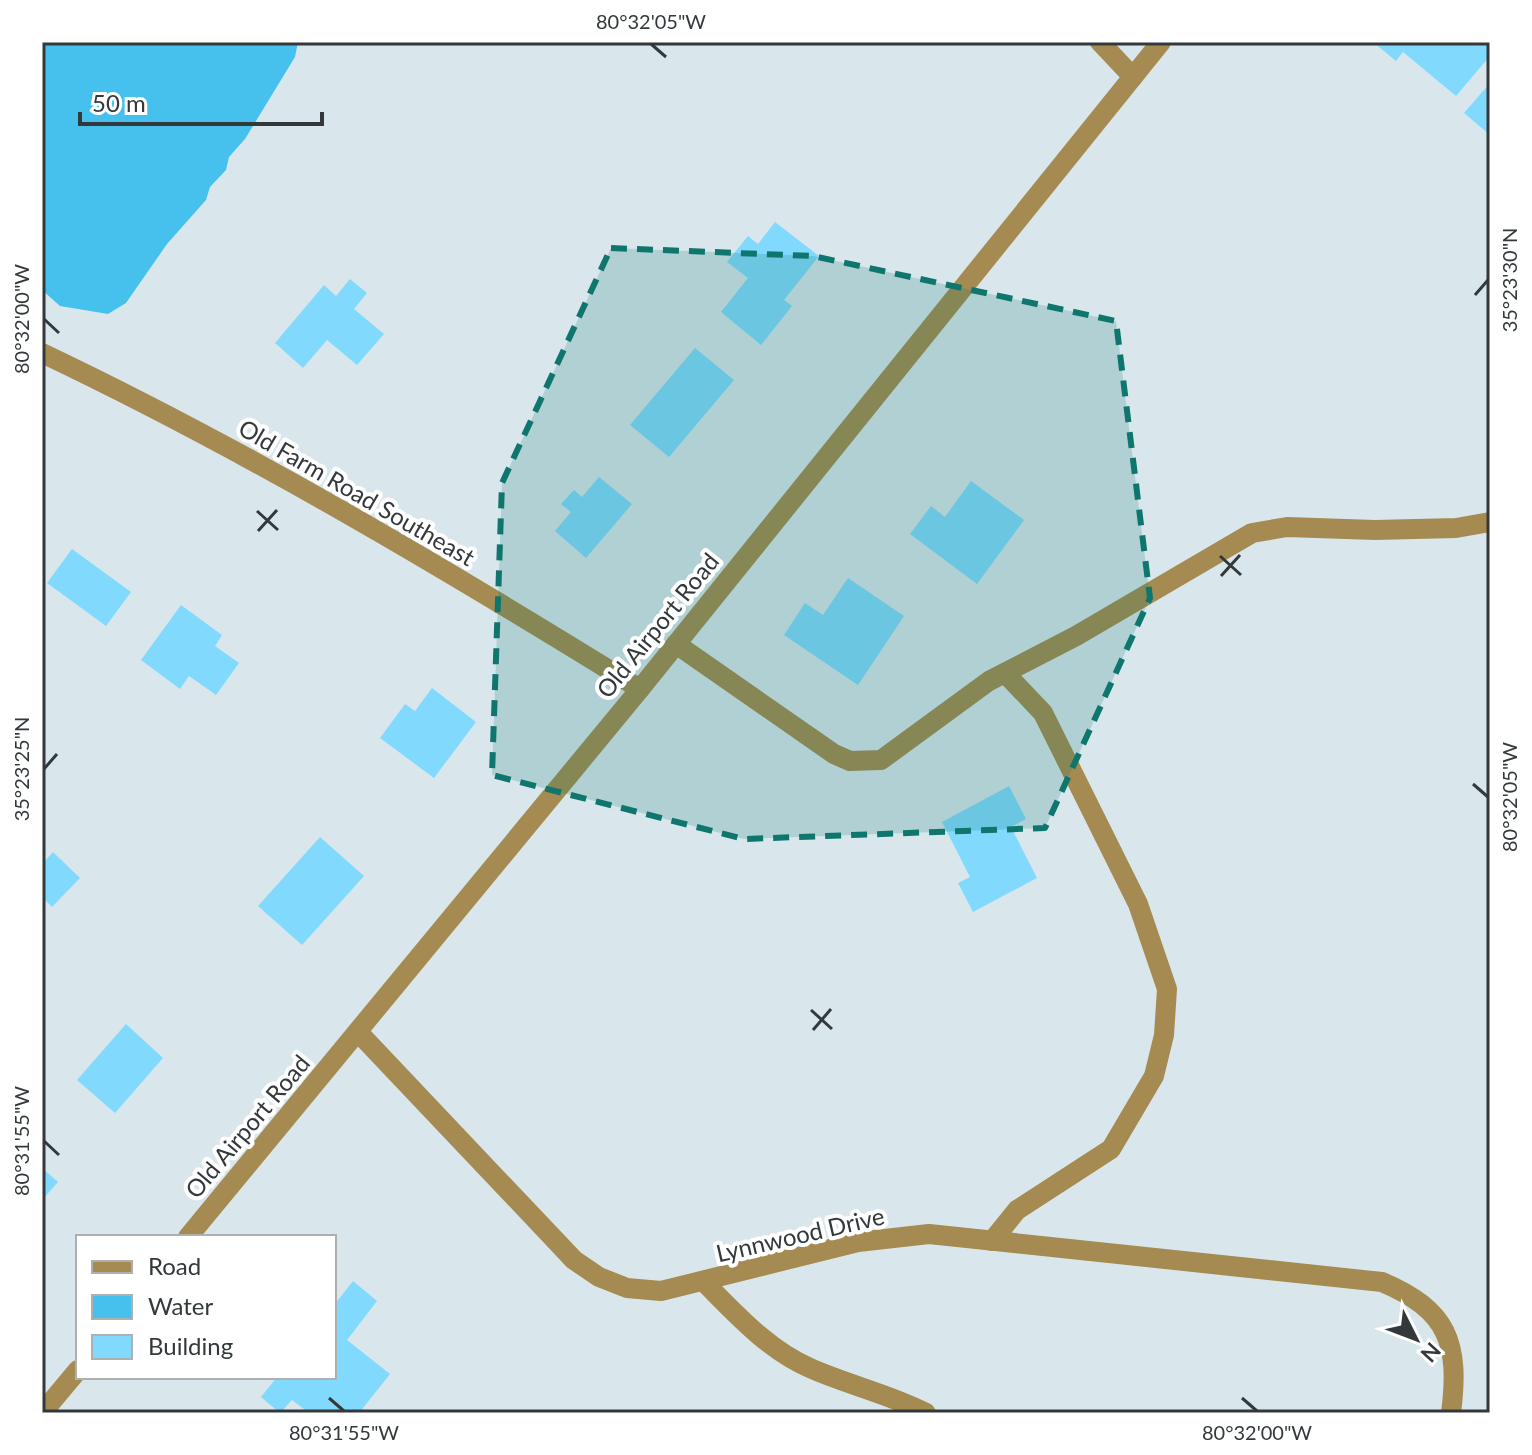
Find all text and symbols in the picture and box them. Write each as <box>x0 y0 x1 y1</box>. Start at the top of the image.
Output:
text: 80°32'05"W <box>596 9 706 33</box>
scale bar <box>80 76 322 126</box>
text: 50 m <box>92 88 146 117</box>
text: 35°23'30"N <box>1497 228 1521 332</box>
text: 80°32'00"W <box>9 264 33 374</box>
street label: Old Farm Road Southeast <box>234 413 480 572</box>
street label: Old Airport Road <box>590 547 724 703</box>
text: 35°23'25"N <box>9 717 33 821</box>
text: 80°32'05"W <box>1497 742 1521 852</box>
street label: Old Airport Road <box>179 1049 315 1203</box>
text: 80°31'55"W <box>9 1086 33 1196</box>
street label: Lynnwood Drive <box>713 1201 887 1267</box>
legend <box>76 1235 336 1379</box>
text: Road <box>148 1251 201 1280</box>
text: Water <box>148 1291 213 1320</box>
north arrow <box>1376 1299 1456 1379</box>
text: Building <box>148 1331 233 1360</box>
text: N <box>1416 1337 1447 1368</box>
text: 80°31'55"W <box>289 1420 399 1444</box>
text: 80°32'00"W <box>1202 1420 1312 1444</box>

